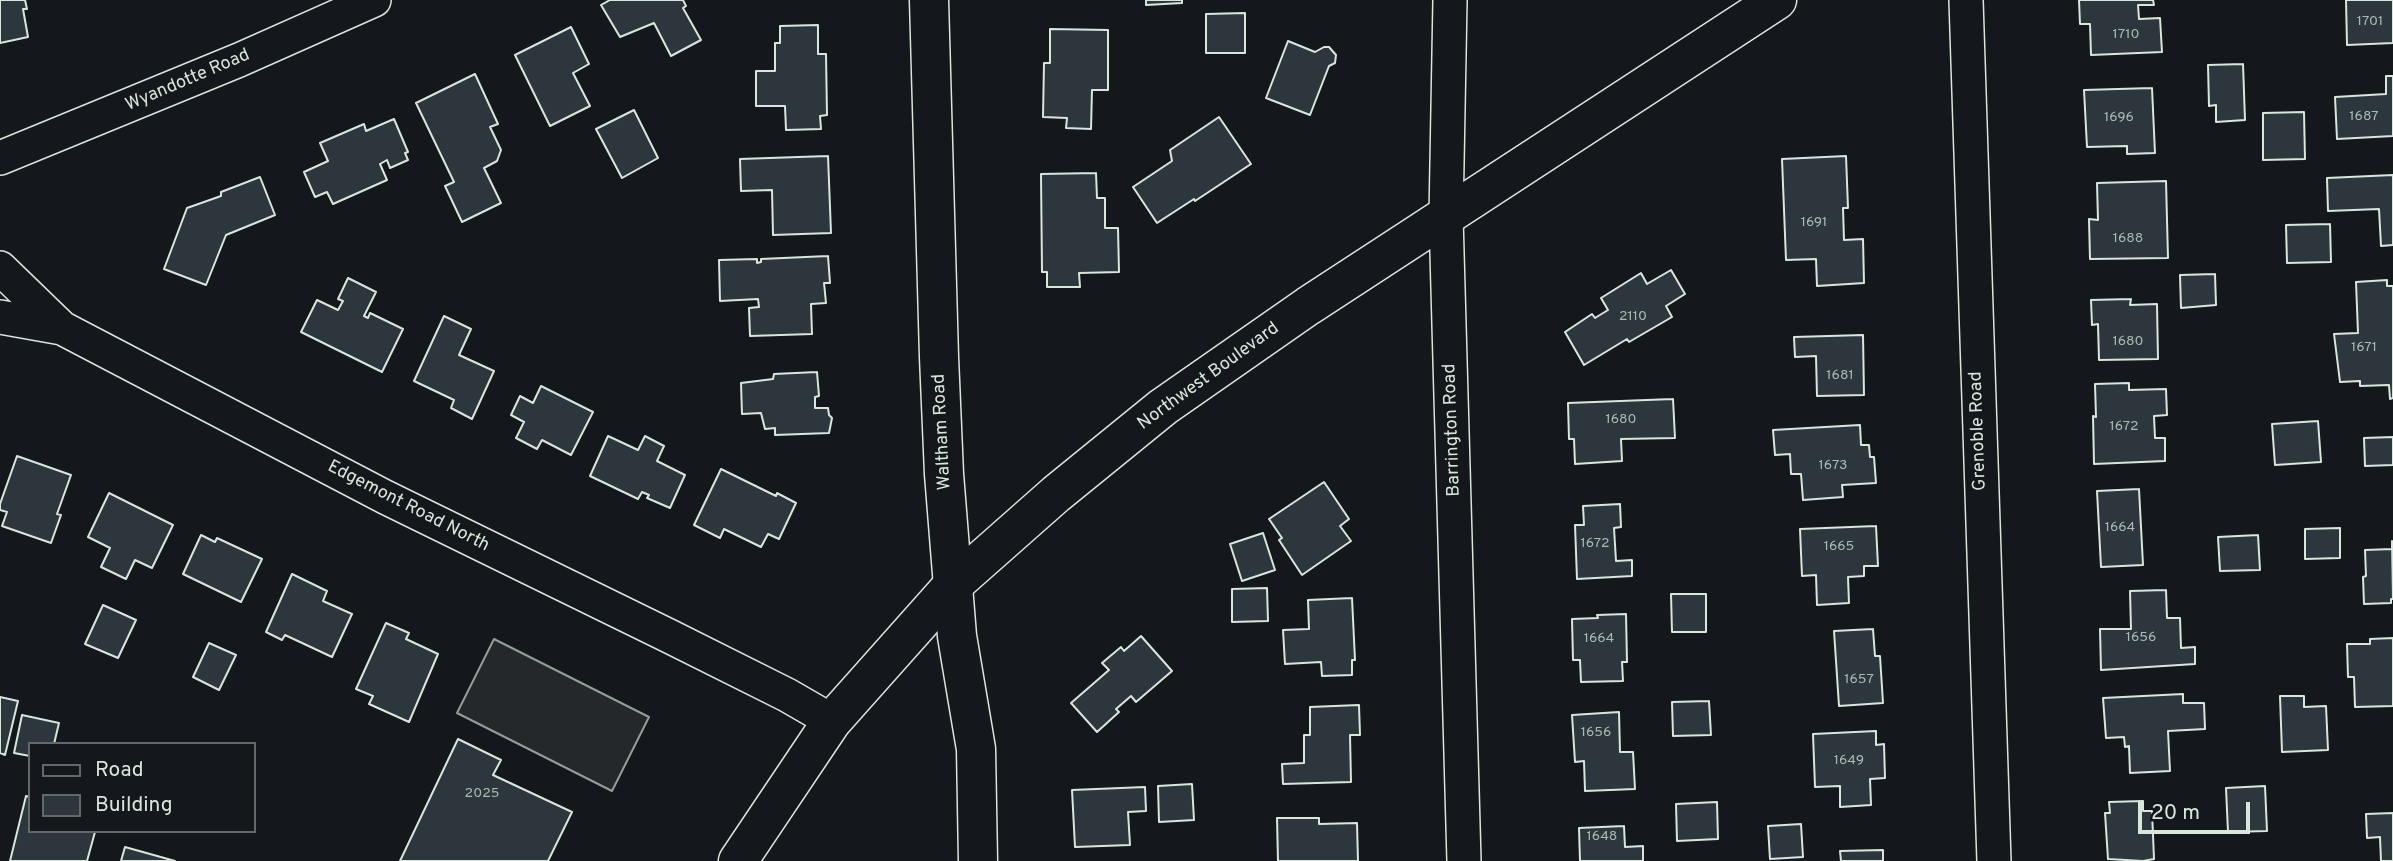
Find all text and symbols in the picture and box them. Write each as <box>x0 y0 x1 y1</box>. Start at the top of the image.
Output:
house number: 1701 <box>2357 14 2383 30</box>
house number: 1710 <box>2113 27 2139 43</box>
street label: Wyandotte Road <box>123 45 253 117</box>
house number: 1687 <box>2349 109 2379 125</box>
house number: 1696 <box>2104 110 2134 126</box>
house number: 1691 <box>1801 215 1827 231</box>
house number: 1688 <box>2113 231 2143 247</box>
house number: 2110 <box>1619 309 1647 325</box>
street label: Northwest Boulevard <box>1134 319 1284 435</box>
house number: 1680 <box>2113 334 2143 350</box>
house number: 1671 <box>2351 340 2377 356</box>
street label: Barrington Road <box>1440 363 1466 497</box>
house number: 1681 <box>1826 368 1854 384</box>
street label: Grenoble Road <box>1966 371 1992 491</box>
street label: Waltham Road <box>929 373 957 491</box>
house number: 1680 <box>1606 412 1636 428</box>
house number: 1672 <box>2110 419 2138 435</box>
street label: Edgemont Road North <box>323 457 493 557</box>
house number: 1673 <box>1819 458 1847 474</box>
house number: 1664 <box>2105 520 2135 536</box>
house number: 1672 <box>1581 536 1609 552</box>
house number: 1665 <box>1824 539 1854 555</box>
house number: 1656 <box>2126 630 2156 646</box>
house number: 1664 <box>1584 631 1614 647</box>
house number: 1657 <box>1844 672 1874 688</box>
house number: 1656 <box>1581 725 1611 741</box>
legend <box>28 742 256 833</box>
house number: 1649 <box>1834 753 1864 769</box>
text: Road <box>95 757 144 784</box>
house number: 2025 <box>465 786 499 802</box>
scale bar <box>2141 788 2253 832</box>
text: Building <box>95 792 173 819</box>
text: 20 m <box>2151 800 2200 827</box>
house number: 1648 <box>1587 829 1617 845</box>

